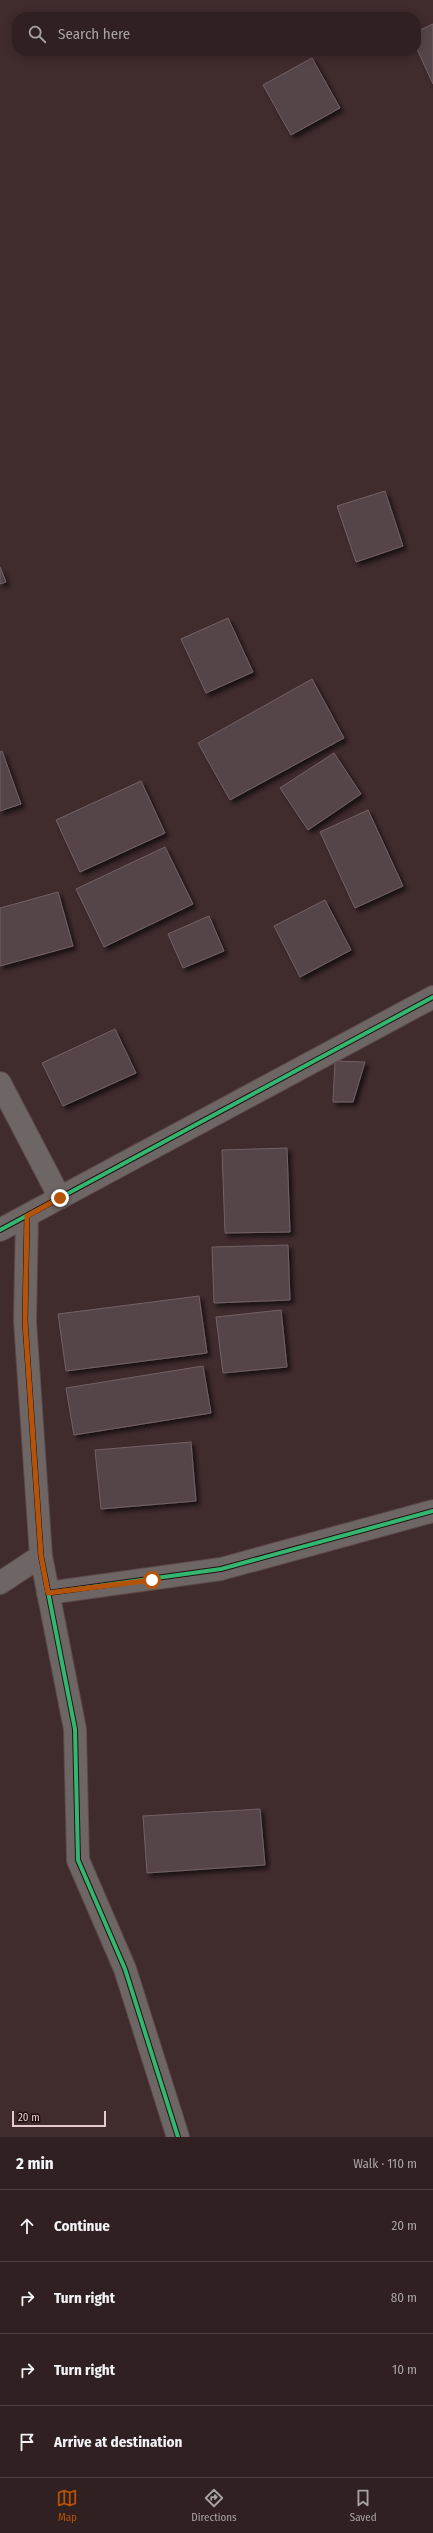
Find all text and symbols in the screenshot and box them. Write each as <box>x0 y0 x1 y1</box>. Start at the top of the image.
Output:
search box <box>12 12 421 56</box>
icon: search <box>26 23 48 45</box>
text: Search here <box>58 25 130 43</box>
route end <box>51 1189 69 1207</box>
route start <box>143 1571 161 1589</box>
scale bar <box>12 2109 106 2128</box>
text: 20 m <box>18 2111 40 2124</box>
text: 2 min <box>16 2153 54 2174</box>
text: Walk · 110 m <box>353 2156 417 2171</box>
icon: ahead <box>16 2215 38 2237</box>
text: Continue <box>54 2217 110 2235</box>
text: 20 m <box>391 2218 417 2233</box>
icon: right <box>16 2287 38 2309</box>
text: Turn right <box>54 2289 115 2307</box>
text: 80 m <box>391 2290 417 2305</box>
icon: right <box>16 2359 38 2381</box>
text: Turn right <box>54 2361 115 2379</box>
text: 10 m <box>392 2362 417 2377</box>
icon: arrive <box>16 2431 38 2453</box>
text: Arrive at destination <box>54 2433 182 2451</box>
tab: Map <box>56 2487 78 2524</box>
tab: Directions <box>191 2487 237 2524</box>
tab: Saved <box>350 2487 377 2524</box>

